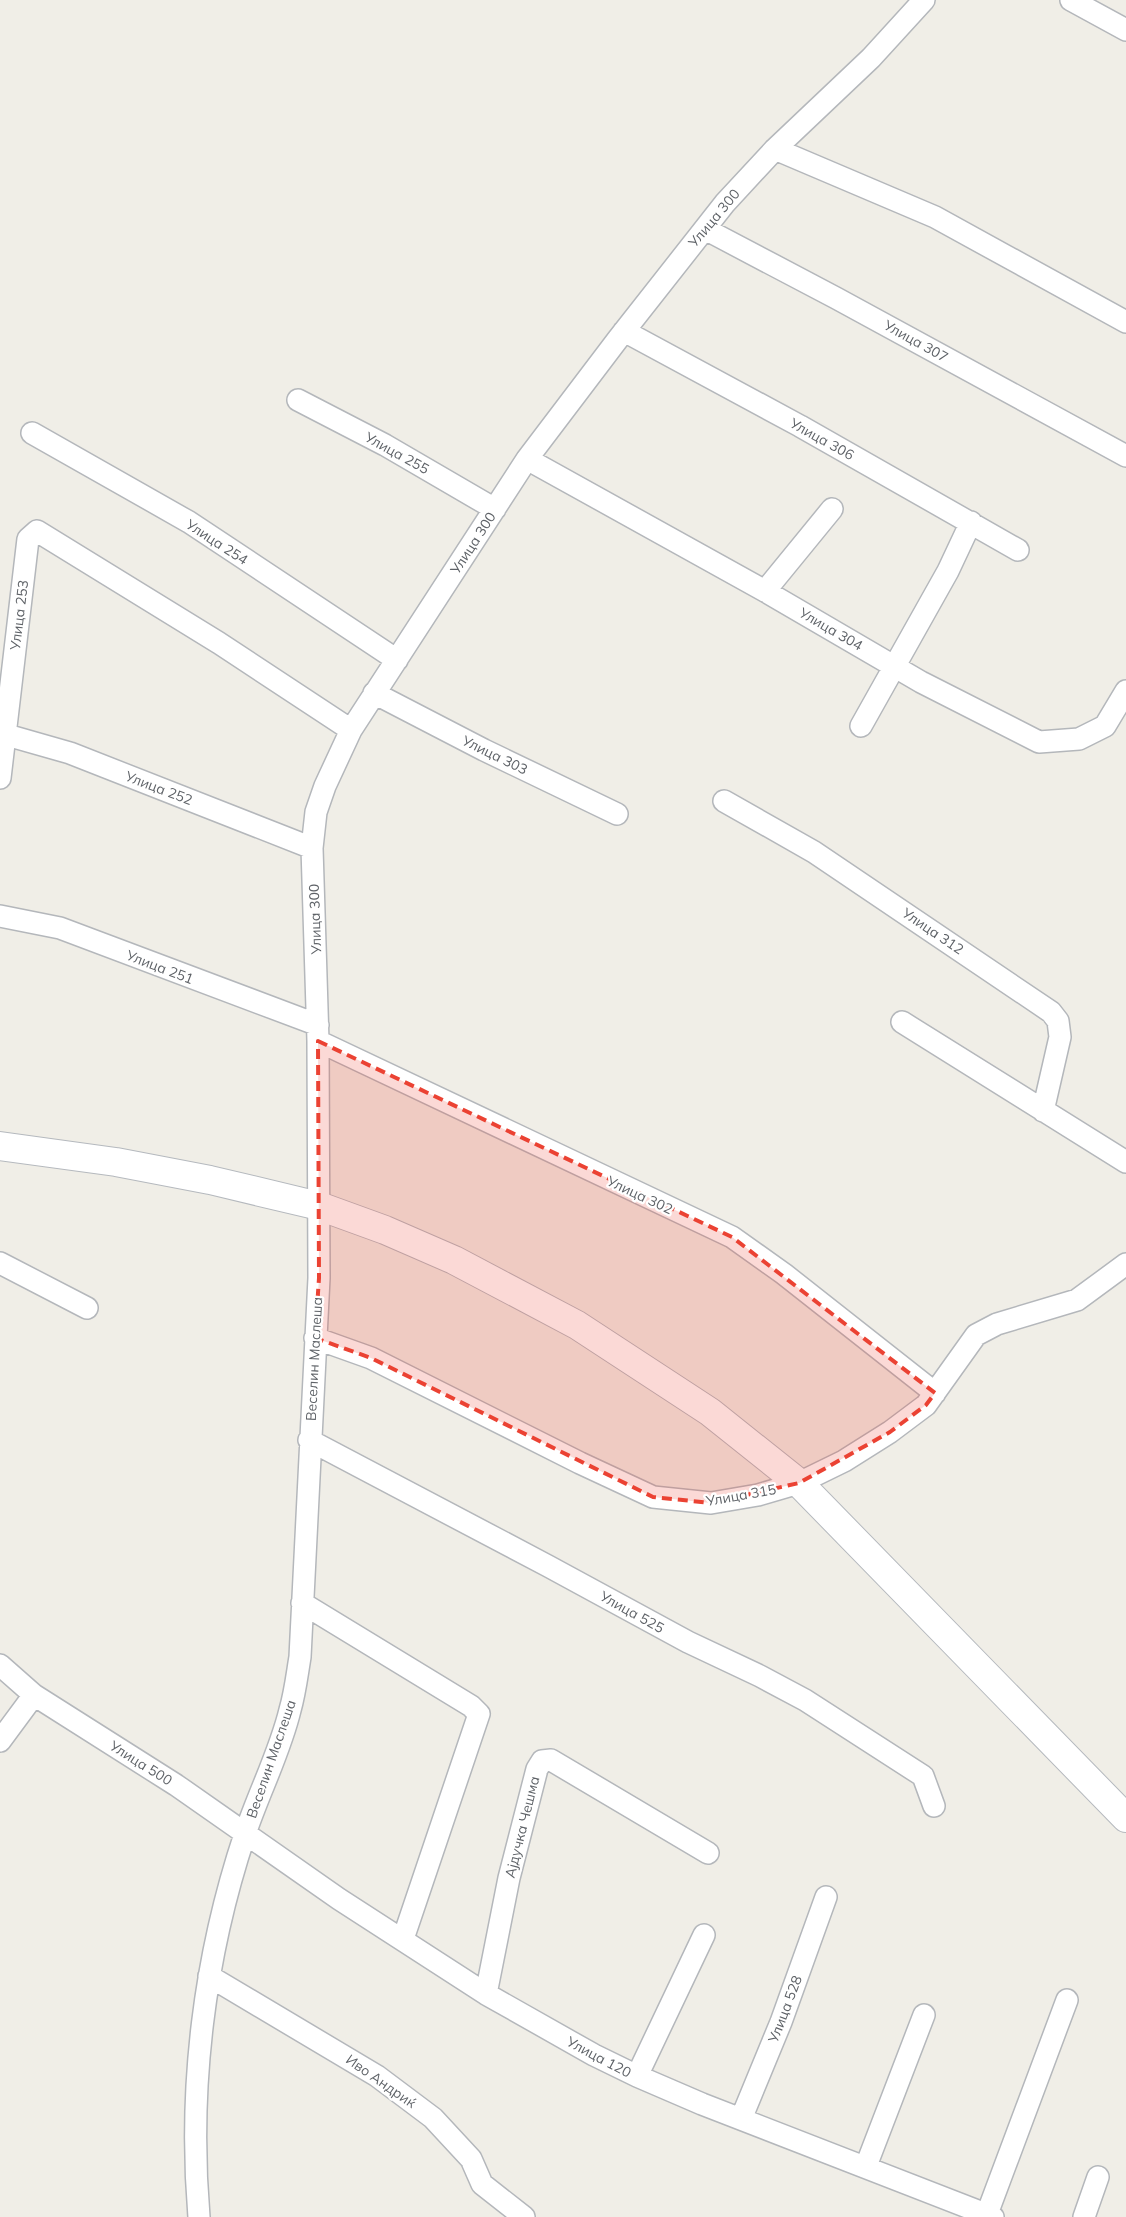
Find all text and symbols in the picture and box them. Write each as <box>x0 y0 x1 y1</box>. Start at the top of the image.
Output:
street label: Улица 300 <box>684 185 744 252</box>
street label: Улица 307 <box>880 316 951 366</box>
street label: Улица 306 <box>786 414 857 464</box>
street label: Улица 255 <box>361 428 432 478</box>
street label: Улица 300 <box>446 508 500 578</box>
street label: Улица 254 <box>182 515 252 569</box>
street label: Улица 253 <box>6 579 32 652</box>
street label: Улица 304 <box>795 603 867 655</box>
street label: Улица 303 <box>458 731 531 779</box>
street label: Улица 252 <box>122 767 195 809</box>
street label: Улица 300 <box>305 883 325 956</box>
street label: Улица 312 <box>898 903 967 958</box>
street label: Улица 251 <box>123 946 196 988</box>
street label: Улица 302 <box>603 1171 676 1218</box>
street label: Веселин Маслеша <box>302 1296 326 1422</box>
street label: Улица 315 <box>704 1480 777 1510</box>
street label: Улица 525 <box>596 1587 667 1637</box>
street label: Веселин Маслеша <box>242 1697 300 1821</box>
street label: Улица 500 <box>105 1736 176 1789</box>
street label: Ајдучка Чешма <box>501 1774 543 1880</box>
street label: Улица 528 <box>764 1973 806 2046</box>
street label: Улица 120 <box>563 2032 634 2082</box>
street label: Иво Андриќ <box>342 2050 420 2112</box>

